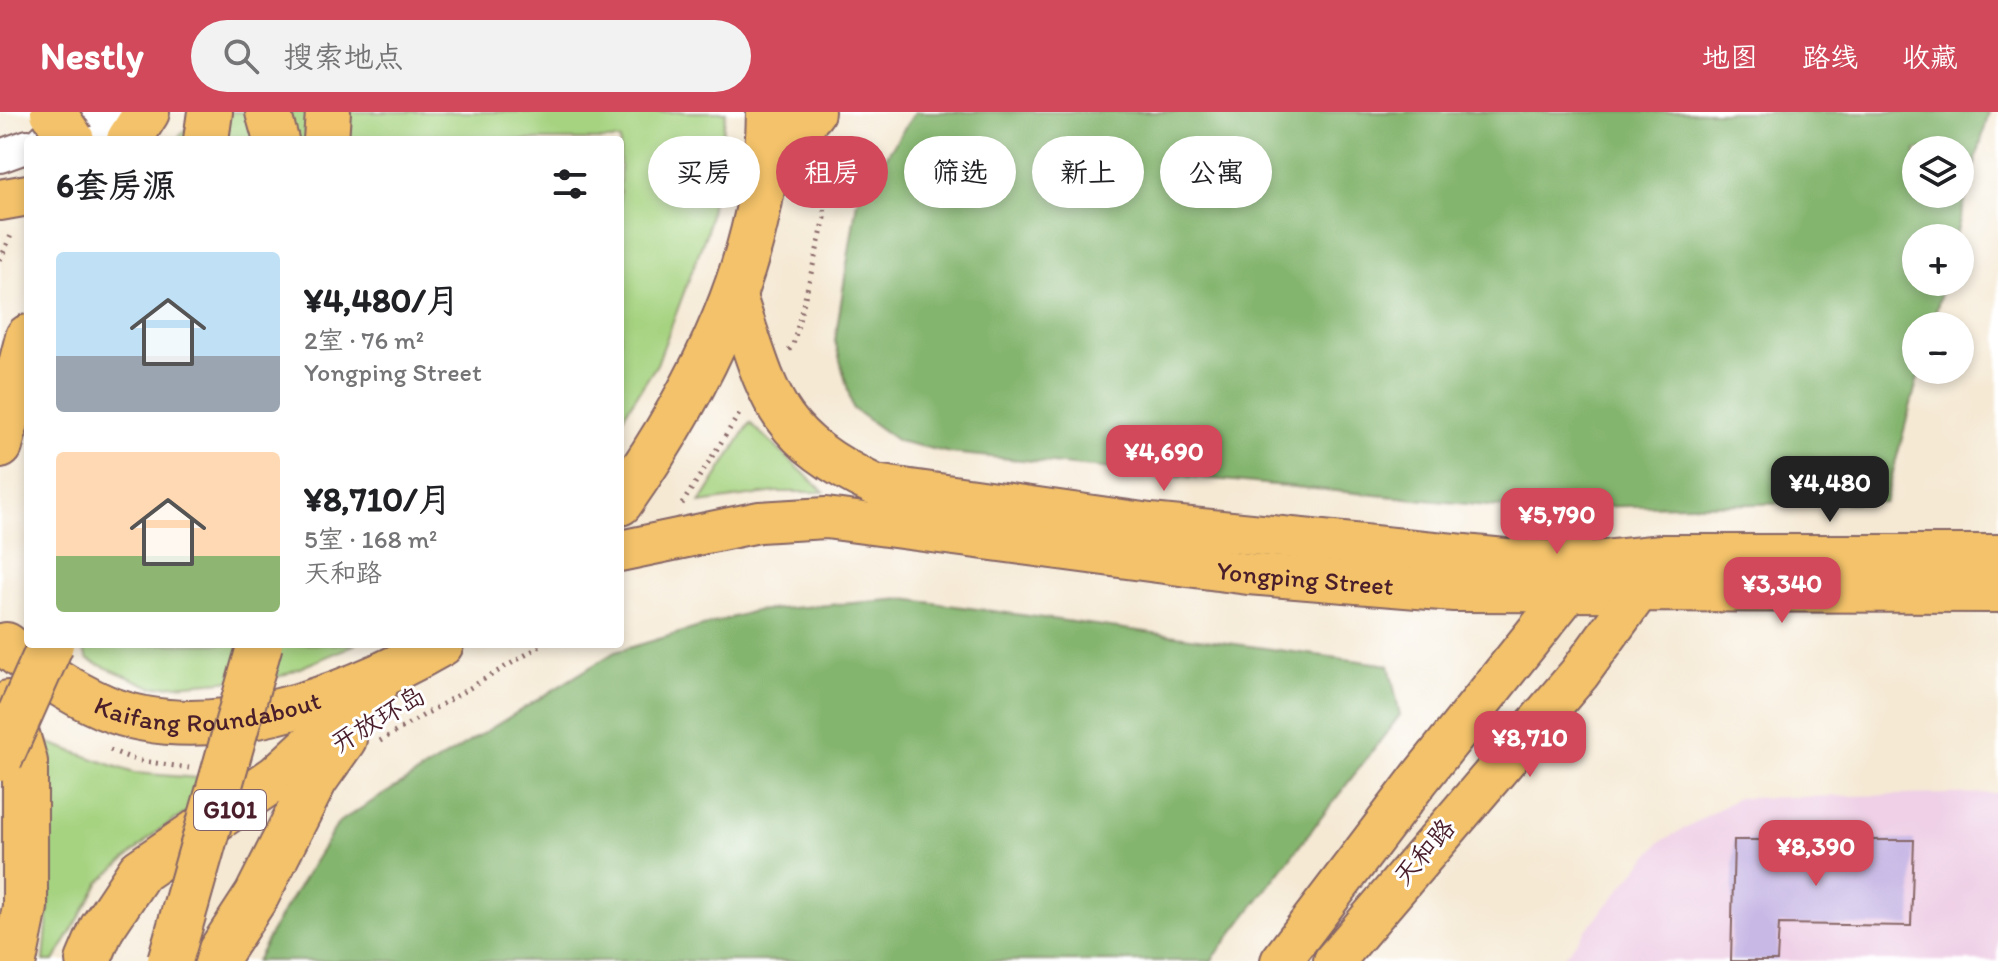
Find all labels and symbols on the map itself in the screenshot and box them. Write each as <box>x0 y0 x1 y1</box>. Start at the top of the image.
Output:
pin: ¥4,690 <box>1099 425 1229 493</box>
pin: ¥4,480 <box>1765 456 1895 524</box>
pin: ¥5,790 <box>1492 488 1622 556</box>
street label: Yongping Street <box>1214 554 1395 602</box>
pin: ¥3,340 <box>1717 557 1847 625</box>
street label: 开放环岛 <box>325 678 431 760</box>
street label: Kaifang Roundabout <box>89 684 325 739</box>
pin: ¥8,710 <box>1465 711 1595 779</box>
road number: G101 <box>194 790 266 830</box>
street label: 天和路 <box>1386 812 1462 892</box>
pin: ¥8,390 <box>1751 820 1881 888</box>

